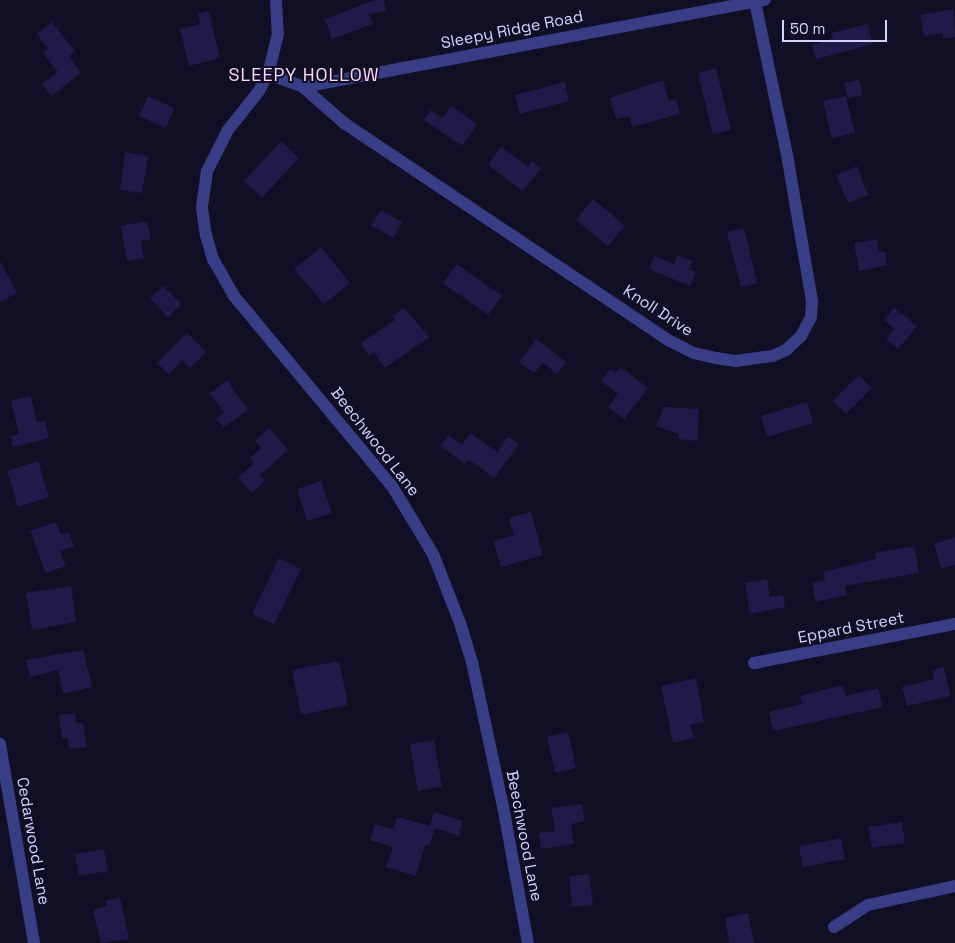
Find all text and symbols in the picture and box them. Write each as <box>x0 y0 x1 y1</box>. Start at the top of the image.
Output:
street label: Sleepy Ridge Road <box>439 7 585 53</box>
scale bar <box>785 10 890 42</box>
text: 50 m <box>790 19 825 38</box>
district label: SLEEPY HOLLOW <box>227 64 381 86</box>
street label: Knoll Drive <box>619 281 697 341</box>
street label: Beechwood Lane <box>327 384 423 500</box>
street label: Eppard Street <box>796 608 906 648</box>
street label: Beechwood Lane <box>502 769 546 903</box>
street label: Cedarwood Lane <box>12 776 54 906</box>

